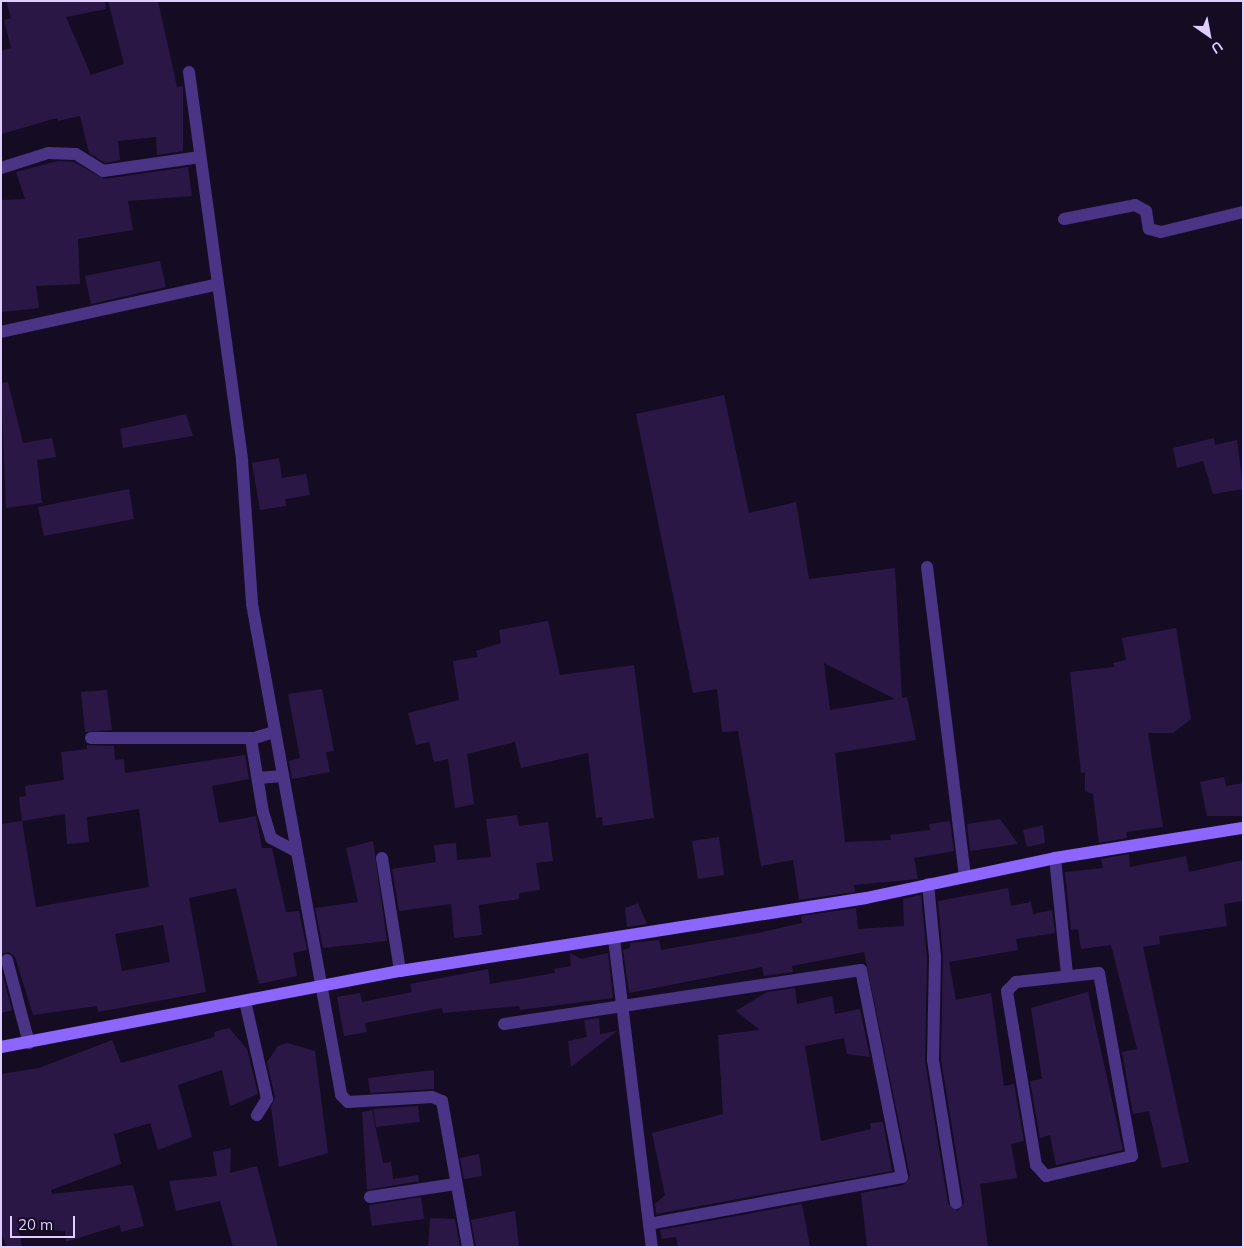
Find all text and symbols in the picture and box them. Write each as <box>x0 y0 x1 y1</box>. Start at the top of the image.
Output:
north arrow <box>1184 10 1234 60</box>
text: U <box>1208 37 1226 58</box>
scale bar <box>12 1206 78 1238</box>
text: 20 m <box>18 1215 53 1234</box>

